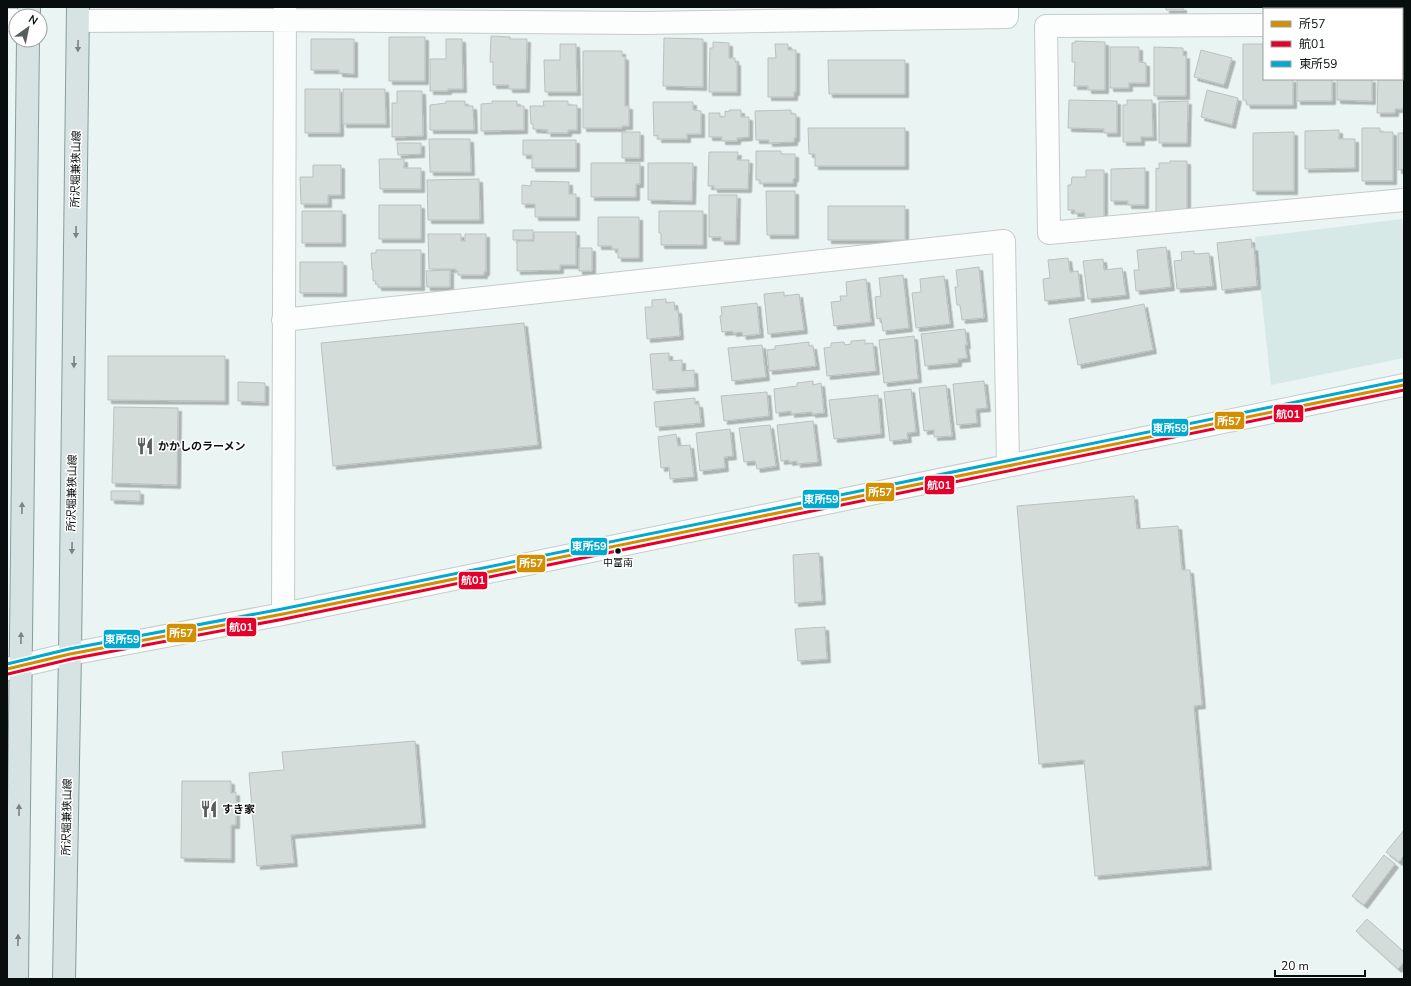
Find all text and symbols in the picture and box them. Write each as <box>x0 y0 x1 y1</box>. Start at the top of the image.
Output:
north arrow <box>8 8 48 48</box>
legend <box>1263 8 1403 80</box>
text: N <box>26 12 41 29</box>
text: 所57 <box>1299 16 1325 32</box>
text: 航01 <box>1299 36 1325 52</box>
one-way arrow <box>75 40 81 53</box>
text: 東所59 <box>1299 56 1337 72</box>
street label: 所沢堀兼狭山線 <box>68 130 84 208</box>
one-way arrow <box>73 226 79 239</box>
one-way arrow <box>71 356 77 369</box>
line badge: 航01 <box>1273 404 1304 423</box>
text: 航01 <box>1276 407 1300 422</box>
line badge: 所57 <box>1214 411 1245 430</box>
text: 所57 <box>1217 414 1241 429</box>
line badge: 東所59 <box>1151 418 1189 437</box>
text: 東所59 <box>1152 421 1188 436</box>
restaurant icon: かかしのラーメン <box>135 436 155 456</box>
place label: かかしのラーメン <box>158 439 246 454</box>
street label: 所沢堀兼狭山線 <box>64 454 80 532</box>
line badge: 航01 <box>924 475 955 495</box>
text: 航01 <box>927 478 951 493</box>
line badge: 所57 <box>865 482 895 502</box>
text: 所57 <box>868 485 892 500</box>
line badge: 東所59 <box>802 489 840 509</box>
text: 東所59 <box>803 492 839 507</box>
one-way arrow <box>19 501 25 514</box>
line badge: 東所59 <box>570 537 608 556</box>
text: 東所59 <box>571 539 607 554</box>
one-way arrow <box>69 542 75 555</box>
marker: 中富南 <box>613 546 623 556</box>
line badge: 所57 <box>516 554 546 573</box>
text: 所57 <box>519 556 543 571</box>
place label: 中富南 <box>603 556 633 570</box>
line badge: 航01 <box>458 571 488 590</box>
text: 航01 <box>461 573 485 588</box>
line badge: 航01 <box>226 617 257 637</box>
text: 航01 <box>229 620 253 635</box>
line badge: 所57 <box>166 623 197 643</box>
text: 所57 <box>169 626 193 641</box>
line badge: 東所59 <box>103 629 141 649</box>
one-way arrow <box>17 632 24 644</box>
text: 東所59 <box>104 632 140 647</box>
street label: 所沢堀兼狭山線 <box>59 778 75 856</box>
restaurant icon: すき家 <box>199 799 219 819</box>
place label: すき家 <box>222 802 255 817</box>
one-way arrow <box>16 803 22 816</box>
one-way arrow <box>15 933 21 946</box>
scale bar <box>1275 952 1365 978</box>
text: 20 m <box>1281 958 1309 974</box>

